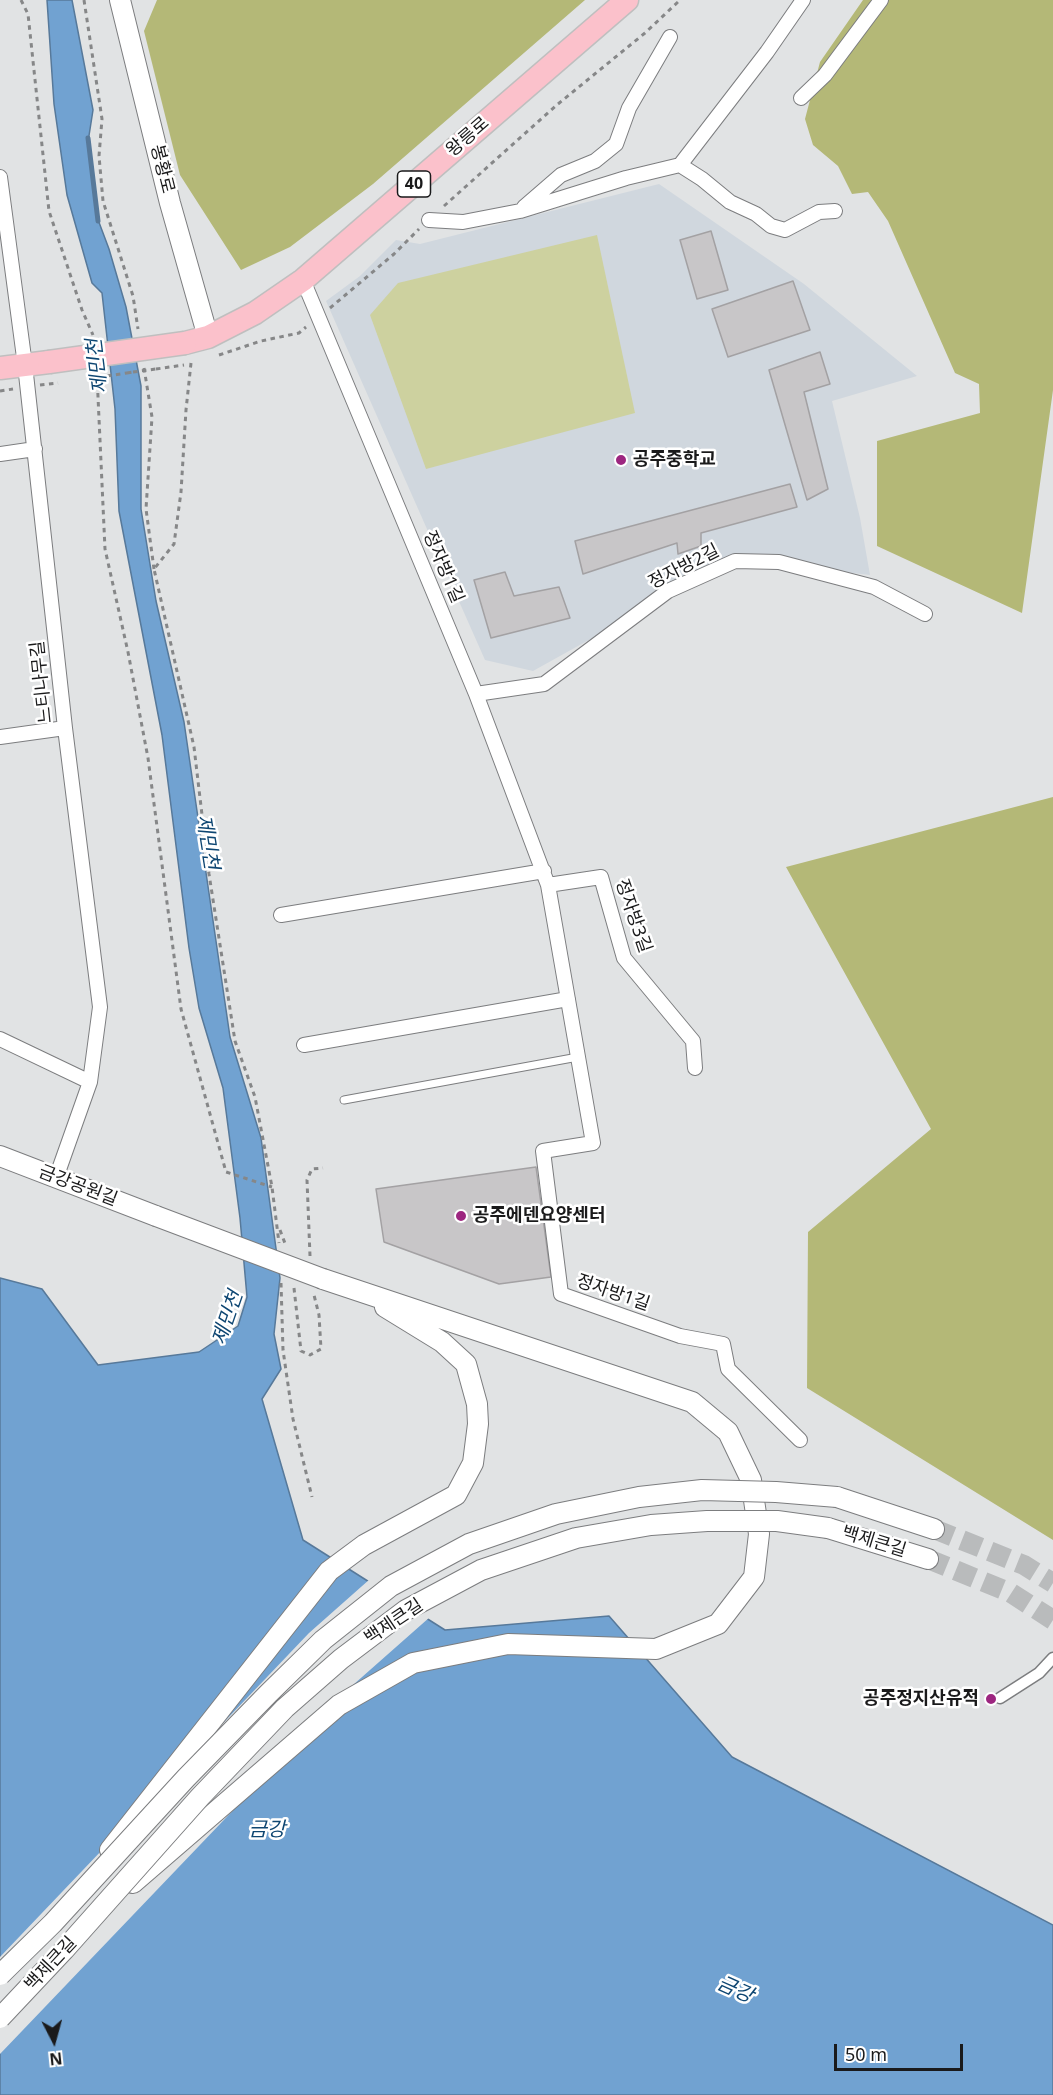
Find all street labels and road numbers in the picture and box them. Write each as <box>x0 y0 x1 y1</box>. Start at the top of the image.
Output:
street label: 왕릉로 <box>442 113 494 161</box>
street label: 봉황로 <box>146 142 178 196</box>
road number: 40 <box>398 171 430 197</box>
street label: 정자방1길 <box>418 528 468 606</box>
street label: 정자방2길 <box>645 540 723 594</box>
street label: 느티나무길 <box>27 640 57 724</box>
street label: 정자방3길 <box>610 876 656 956</box>
street label: 금강공원길 <box>35 1161 121 1211</box>
street label: 정자방1길 <box>573 1270 653 1316</box>
street label: 백제큰길 <box>839 1522 909 1562</box>
street label: 백제큰길 <box>361 1595 427 1649</box>
street label: 백제큰길 <box>21 1932 81 1996</box>

